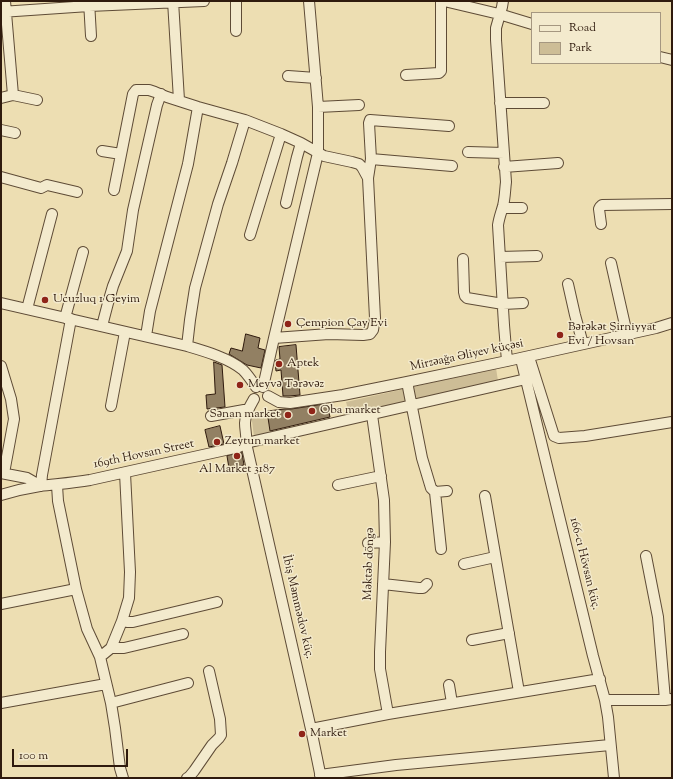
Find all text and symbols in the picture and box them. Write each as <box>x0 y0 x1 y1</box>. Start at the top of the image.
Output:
legend <box>531 12 661 64</box>
text: Road <box>569 19 596 37</box>
text: Park <box>569 39 592 57</box>
place label: Ucuzluq 1 Geyim <box>53 293 140 307</box>
marker: Ucuzluq 1 Geyim <box>40 295 50 305</box>
place label: Çempion Çay Evi <box>296 317 387 331</box>
marker: Çempion Çay Evi <box>283 319 293 329</box>
place label: Bərəkət Şirniyyat Evi / Hovsan <box>568 321 656 349</box>
marker: Bərəkət Şirniyyat Evi / Hovsan <box>555 330 565 340</box>
street label: Mirzəağa Əliyev küçəsi <box>409 337 525 375</box>
place label: Aptek <box>287 357 319 371</box>
marker: Aptek <box>274 359 284 369</box>
place label: Meyvə Tərəvəz <box>248 378 324 392</box>
marker: Meyvə Tərəvəz <box>235 380 245 390</box>
place label: Oba market <box>320 404 381 418</box>
marker: Oba market <box>307 406 317 416</box>
place label: Sənan market <box>210 408 280 422</box>
marker: Sənan market <box>283 410 293 420</box>
place label: Zeytun market <box>225 435 299 449</box>
street label: 169th Hovsan Street <box>92 437 196 473</box>
marker: Zeytun market <box>212 437 222 447</box>
marker: Al Market 3187 <box>232 451 242 461</box>
place label: Al Market 3187 <box>199 463 275 477</box>
street label: 166-cı Hövsan küç. <box>566 516 602 612</box>
street label: Məktəb döngə <box>362 527 378 601</box>
street label: İbiş Məmmədov küç. <box>278 554 316 660</box>
place label: Market <box>310 727 347 741</box>
marker: Market <box>297 729 307 739</box>
scale bar <box>14 741 130 767</box>
text: 100 m <box>19 747 48 765</box>

